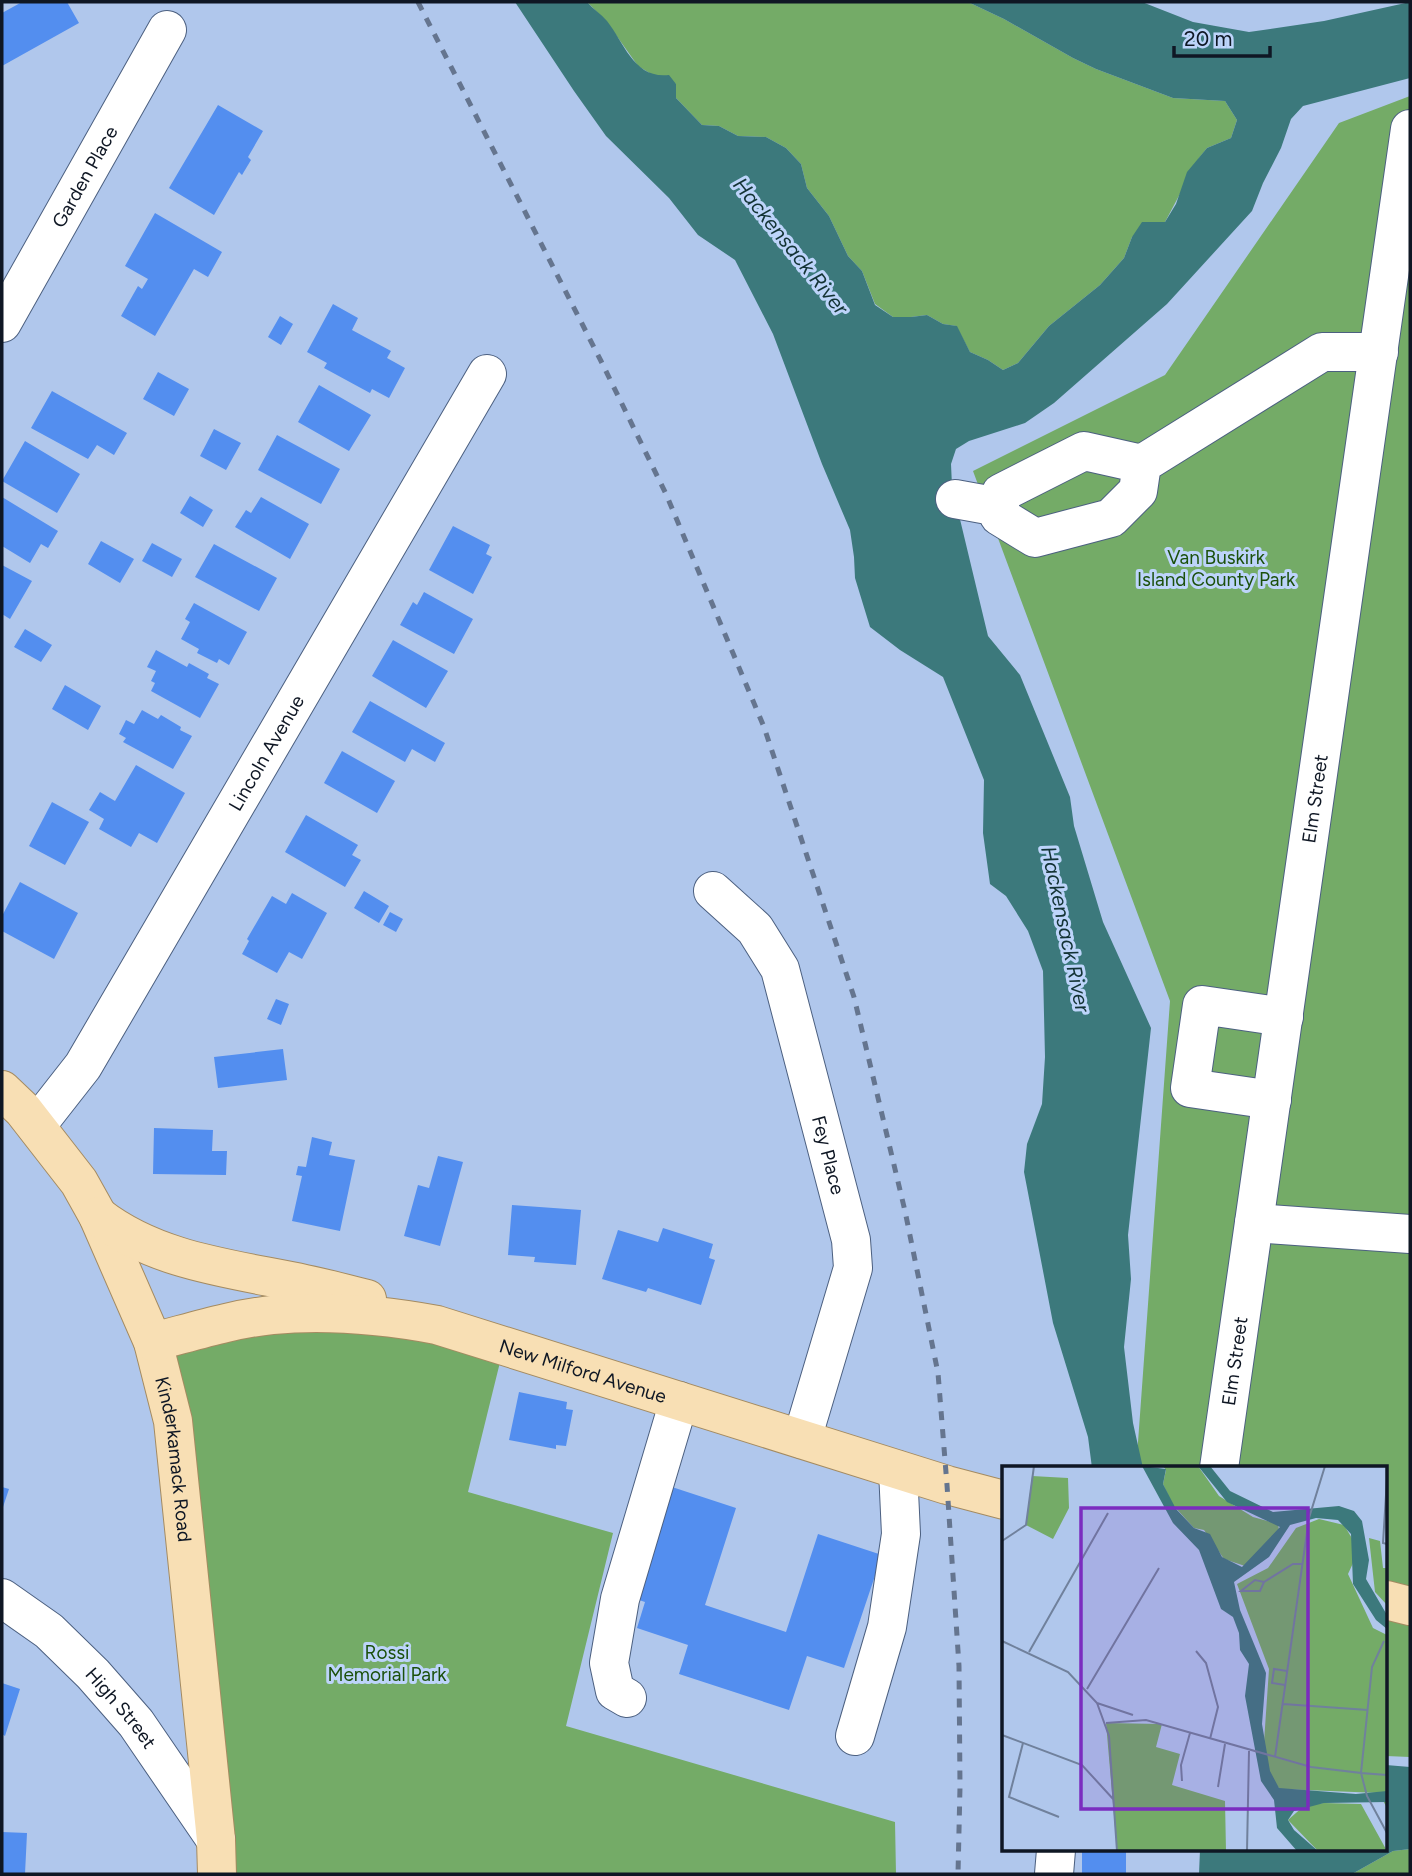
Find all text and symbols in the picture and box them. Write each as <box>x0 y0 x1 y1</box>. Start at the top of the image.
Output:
scale bar <box>1174 14 1270 58</box>
text: 20 m <box>1184 26 1232 51</box>
street label: Garden Place <box>47 122 122 231</box>
water label: Hackensack River <box>728 172 854 320</box>
park label: Van Buskirk Island County Park <box>1137 546 1296 591</box>
street label: Lincoln Avenue <box>223 691 309 815</box>
street label: Elm Street <box>1297 753 1332 845</box>
water label: Hackensack River <box>1036 844 1096 1015</box>
street label: Fey Place <box>807 1113 850 1197</box>
street label: Elm Street <box>1217 1315 1252 1407</box>
street label: New Milford Avenue <box>497 1334 669 1408</box>
street label: Kinderkamack Road <box>151 1374 197 1543</box>
inset map <box>1002 1466 1388 1852</box>
park label: Rossi Memorial Park <box>327 1641 447 1686</box>
street label: High Street <box>81 1663 161 1753</box>

